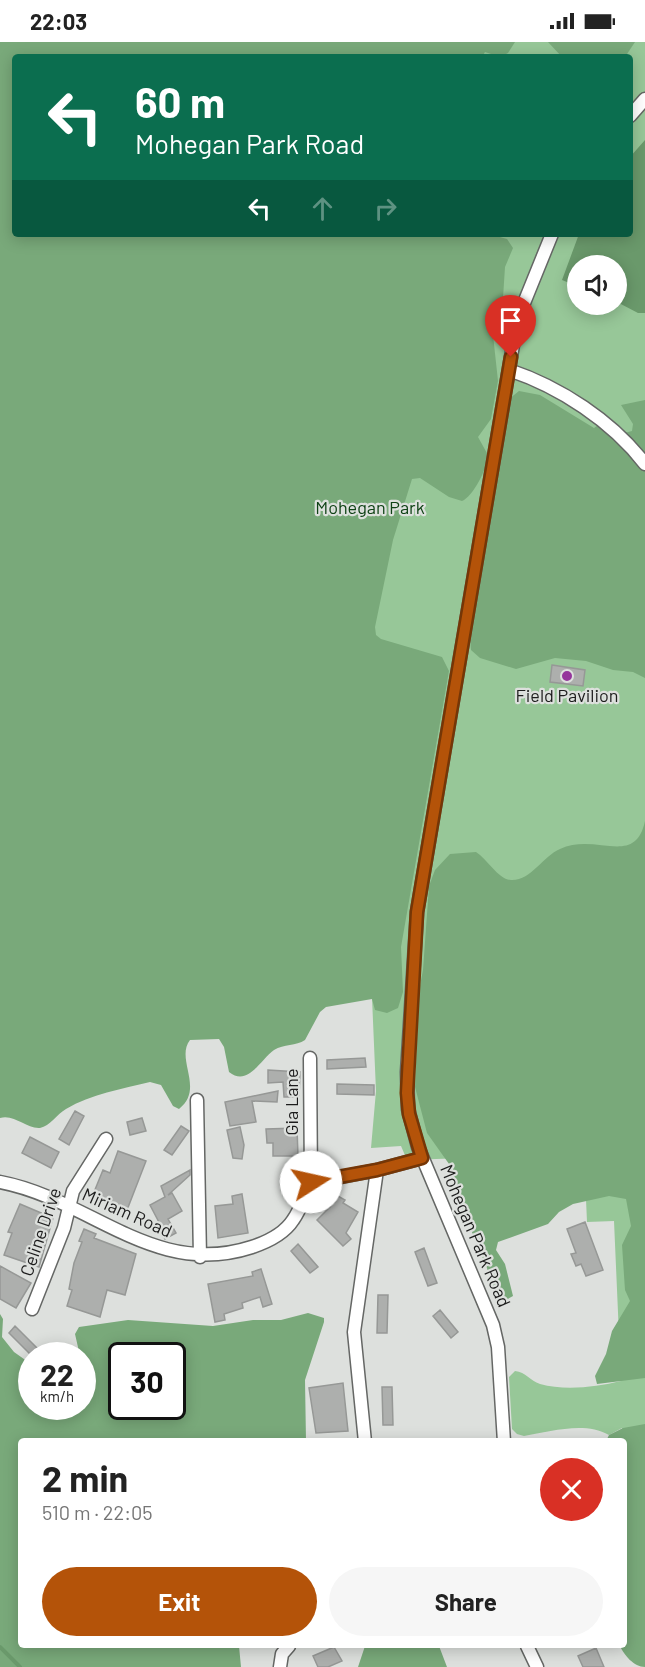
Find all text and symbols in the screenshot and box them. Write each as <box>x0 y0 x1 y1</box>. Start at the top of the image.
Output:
text: 22:03 <box>30 8 87 34</box>
text: 60 m <box>135 76 225 126</box>
icon: left <box>36 78 114 156</box>
text: Mohegan Park Road <box>135 127 364 159</box>
icon: left <box>243 192 276 225</box>
icon: ahead <box>306 192 339 225</box>
icon: right <box>369 192 402 225</box>
map controls <box>567 255 627 315</box>
button: sound <box>567 255 627 315</box>
pin <box>485 295 536 357</box>
icon: arrive <box>494 304 527 337</box>
park label: Mohegan Park <box>315 496 425 518</box>
marker: Field Pavilion <box>560 669 574 683</box>
place label: Field Pavilion <box>515 684 619 706</box>
street label: Gia Lane <box>280 1068 302 1136</box>
position arrow <box>279 1150 343 1214</box>
street label: Mohegan Park Road <box>436 1161 516 1310</box>
street label: Miriam Road <box>79 1182 176 1242</box>
street label: Celine Drive <box>15 1185 65 1279</box>
speed limit sign: 30 <box>108 1342 186 1420</box>
text: 22 <box>40 1356 74 1392</box>
text: km/h <box>40 1387 74 1405</box>
text: 2 min <box>42 1456 128 1499</box>
button: close <box>540 1458 603 1521</box>
text: 510 m · 22:05 <box>42 1500 153 1524</box>
button: Exit <box>42 1567 317 1636</box>
button: Share <box>329 1567 603 1636</box>

